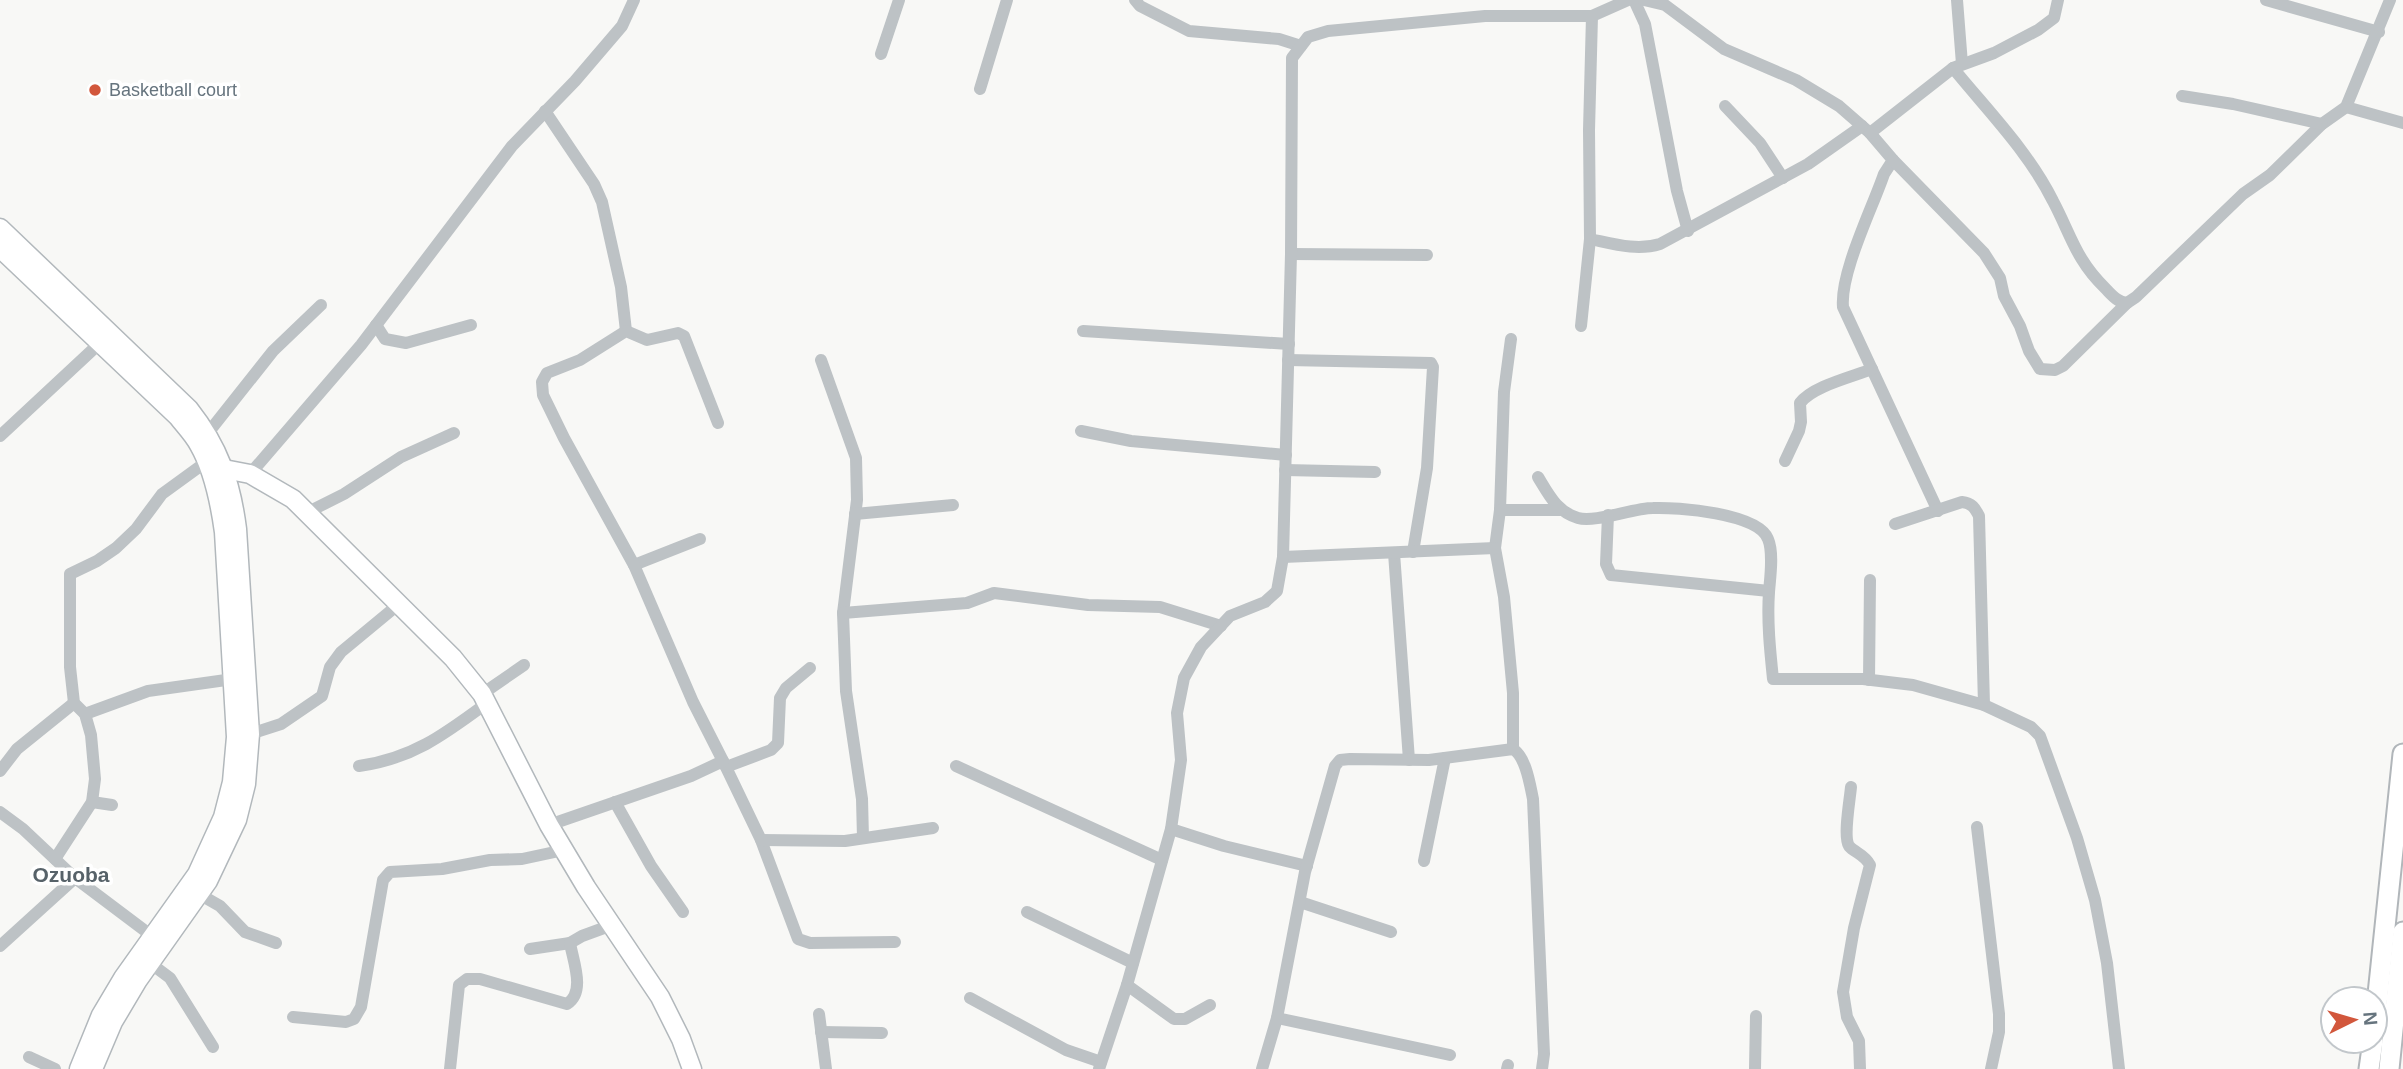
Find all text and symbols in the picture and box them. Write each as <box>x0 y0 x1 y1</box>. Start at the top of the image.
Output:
place label: Basketball court <box>109 80 237 100</box>
marker: Basketball court <box>87 82 103 98</box>
district label: Ozuoba <box>33 863 110 886</box>
north arrow <box>2319 985 2389 1055</box>
text: N <box>2359 1011 2381 1026</box>

